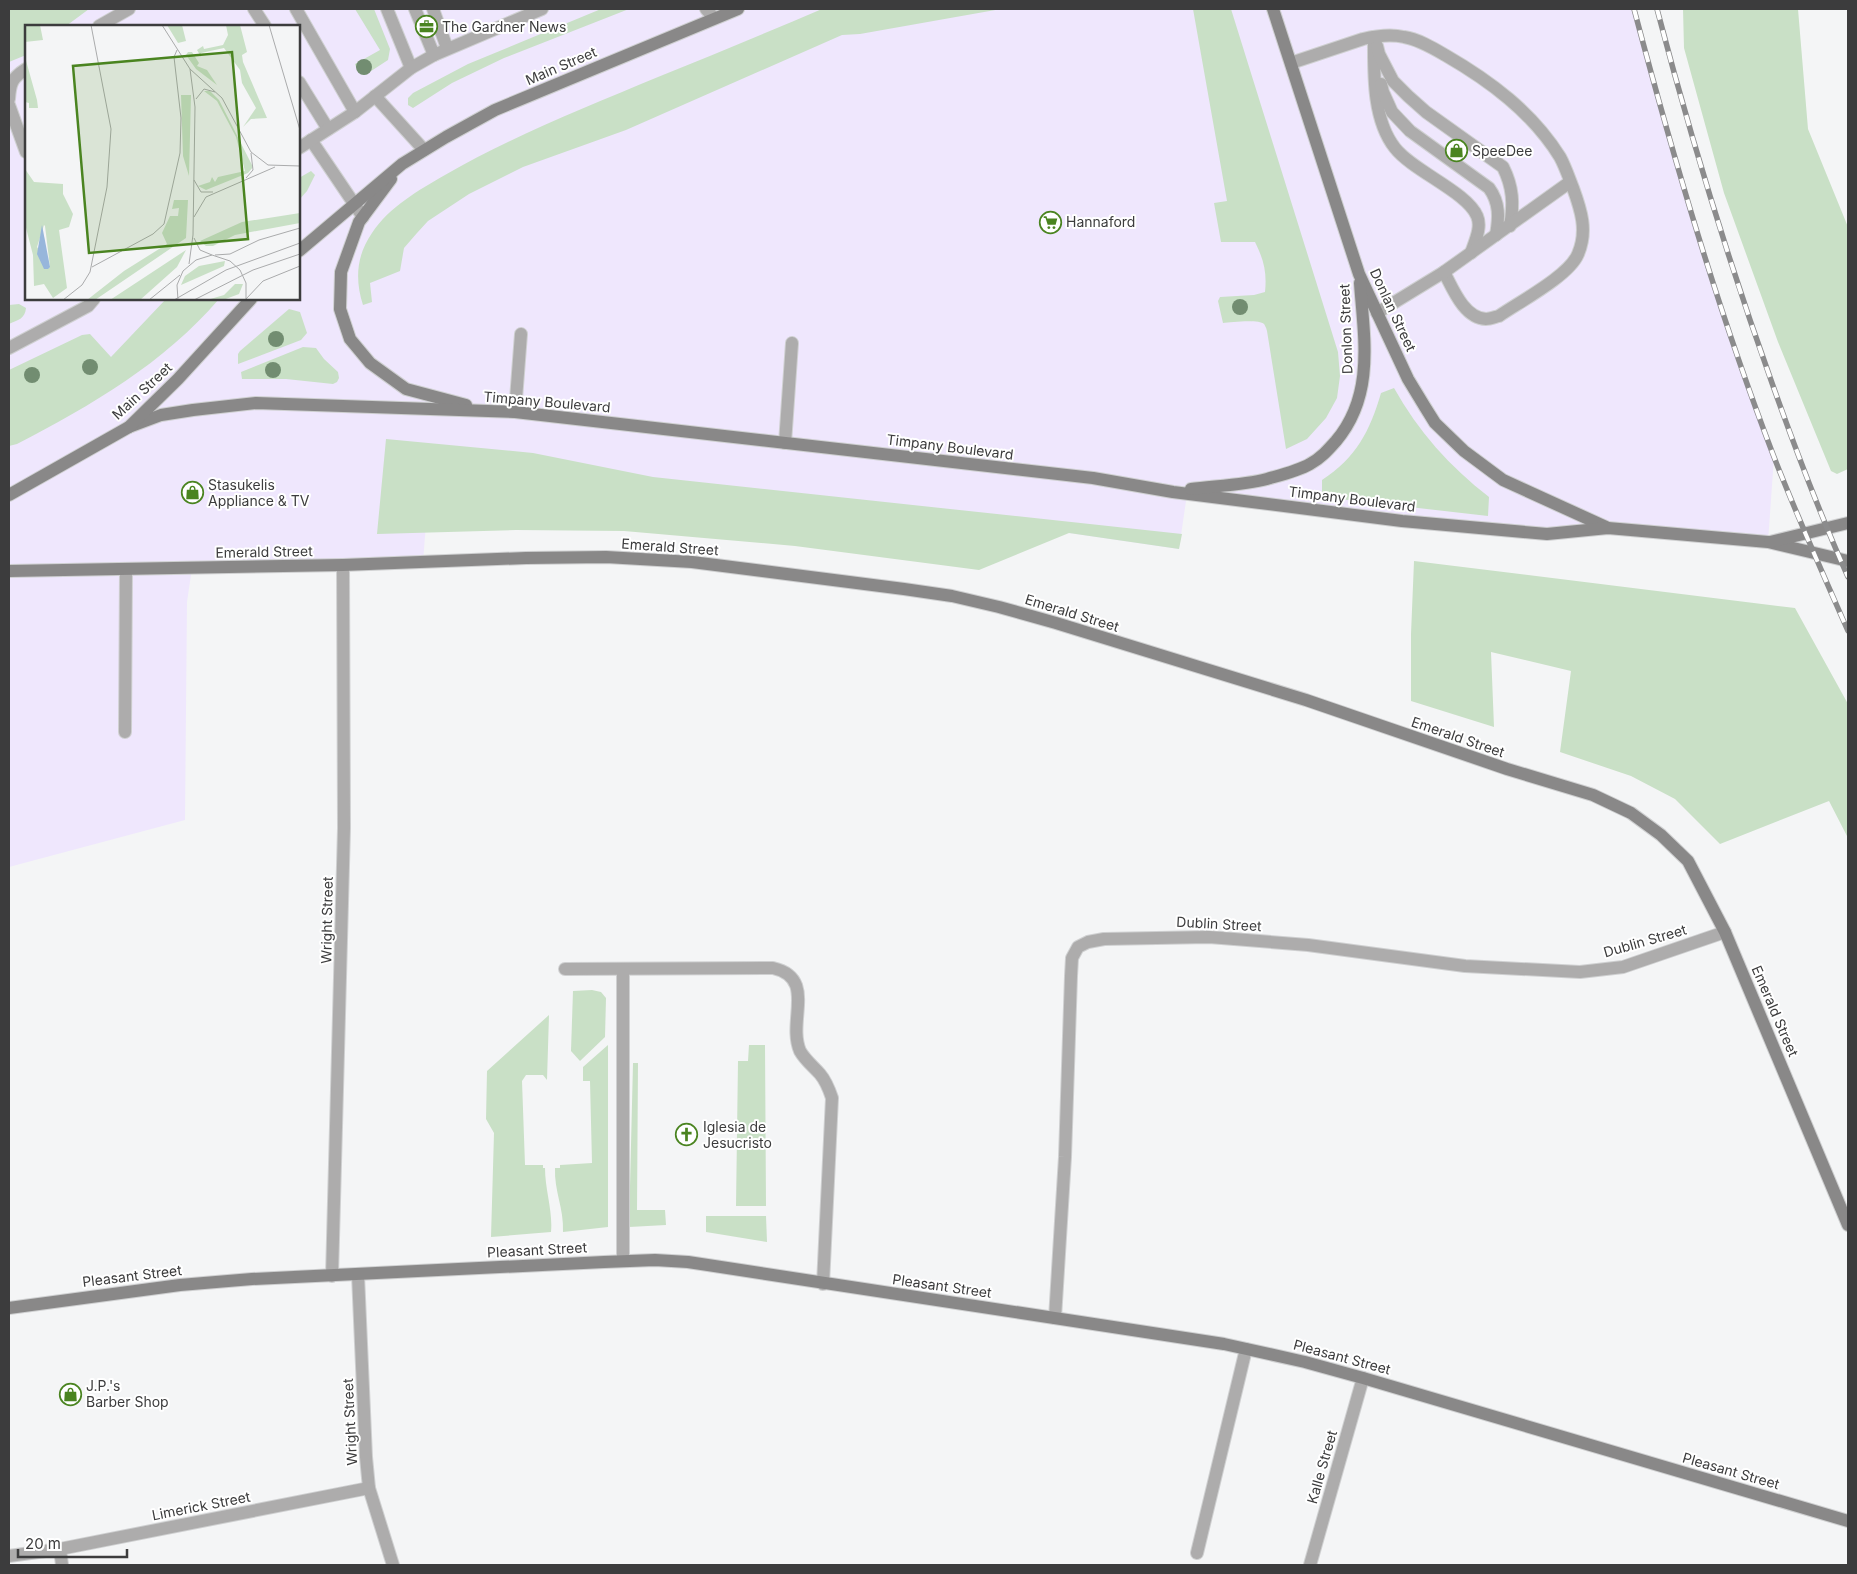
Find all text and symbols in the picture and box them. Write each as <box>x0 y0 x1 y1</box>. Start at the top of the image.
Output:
office icon: The Gardner News <box>414 15 438 39</box>
place label: The Gardner News <box>442 18 566 35</box>
inset map <box>25 25 300 300</box>
street label: Main Street <box>523 43 599 88</box>
shop icon: SpeeDee <box>1444 139 1468 163</box>
place label: SpeeDee <box>1472 142 1532 159</box>
supermarket icon: Hannaford <box>1038 210 1062 234</box>
place label: Hannaford <box>1066 213 1135 230</box>
street label: Donlan Street <box>1367 266 1420 354</box>
street label: Donlon Street <box>1335 283 1356 374</box>
street label: Main Street <box>108 358 175 423</box>
street label: Timpany Boulevard <box>483 387 611 416</box>
street label: Timpany Boulevard <box>886 430 1014 463</box>
place label: Stasukelis Appliance & TV <box>208 476 310 509</box>
shop icon: Stasukelis Appliance & TV <box>180 481 204 505</box>
street label: Timpany Boulevard <box>1288 482 1416 515</box>
street label: Emerald Street <box>621 535 720 558</box>
street label: Emerald Street <box>215 542 313 561</box>
street label: Emerald Street <box>1023 590 1122 635</box>
street label: Emerald Street <box>1409 713 1507 761</box>
street label: Wright Street <box>317 876 336 964</box>
street label: Dublin Street <box>1176 913 1263 934</box>
street label: Dublin Street <box>1601 920 1689 960</box>
street label: Emerald Street <box>1749 963 1802 1059</box>
place label: Iglesia de Jesucristo <box>703 1118 772 1151</box>
church icon: Iglesia de Jesucristo <box>675 1123 699 1147</box>
street label: Pleasant Street <box>487 1238 588 1261</box>
street label: Pleasant Street <box>81 1261 183 1290</box>
street label: Pleasant Street <box>891 1270 993 1301</box>
street label: Pleasant Street <box>1292 1335 1393 1378</box>
place label: J.P.'s Barber Shop <box>86 1377 169 1410</box>
street label: Wright Street <box>339 1378 360 1466</box>
shop icon: J.P.'s Barber Shop <box>58 1382 82 1406</box>
street label: Kalle Street <box>1303 1428 1340 1506</box>
street label: Pleasant Street <box>1681 1449 1782 1493</box>
street label: Limerick Street <box>150 1488 252 1523</box>
scale bar <box>18 1526 126 1558</box>
text: 20 m <box>25 1534 61 1553</box>

